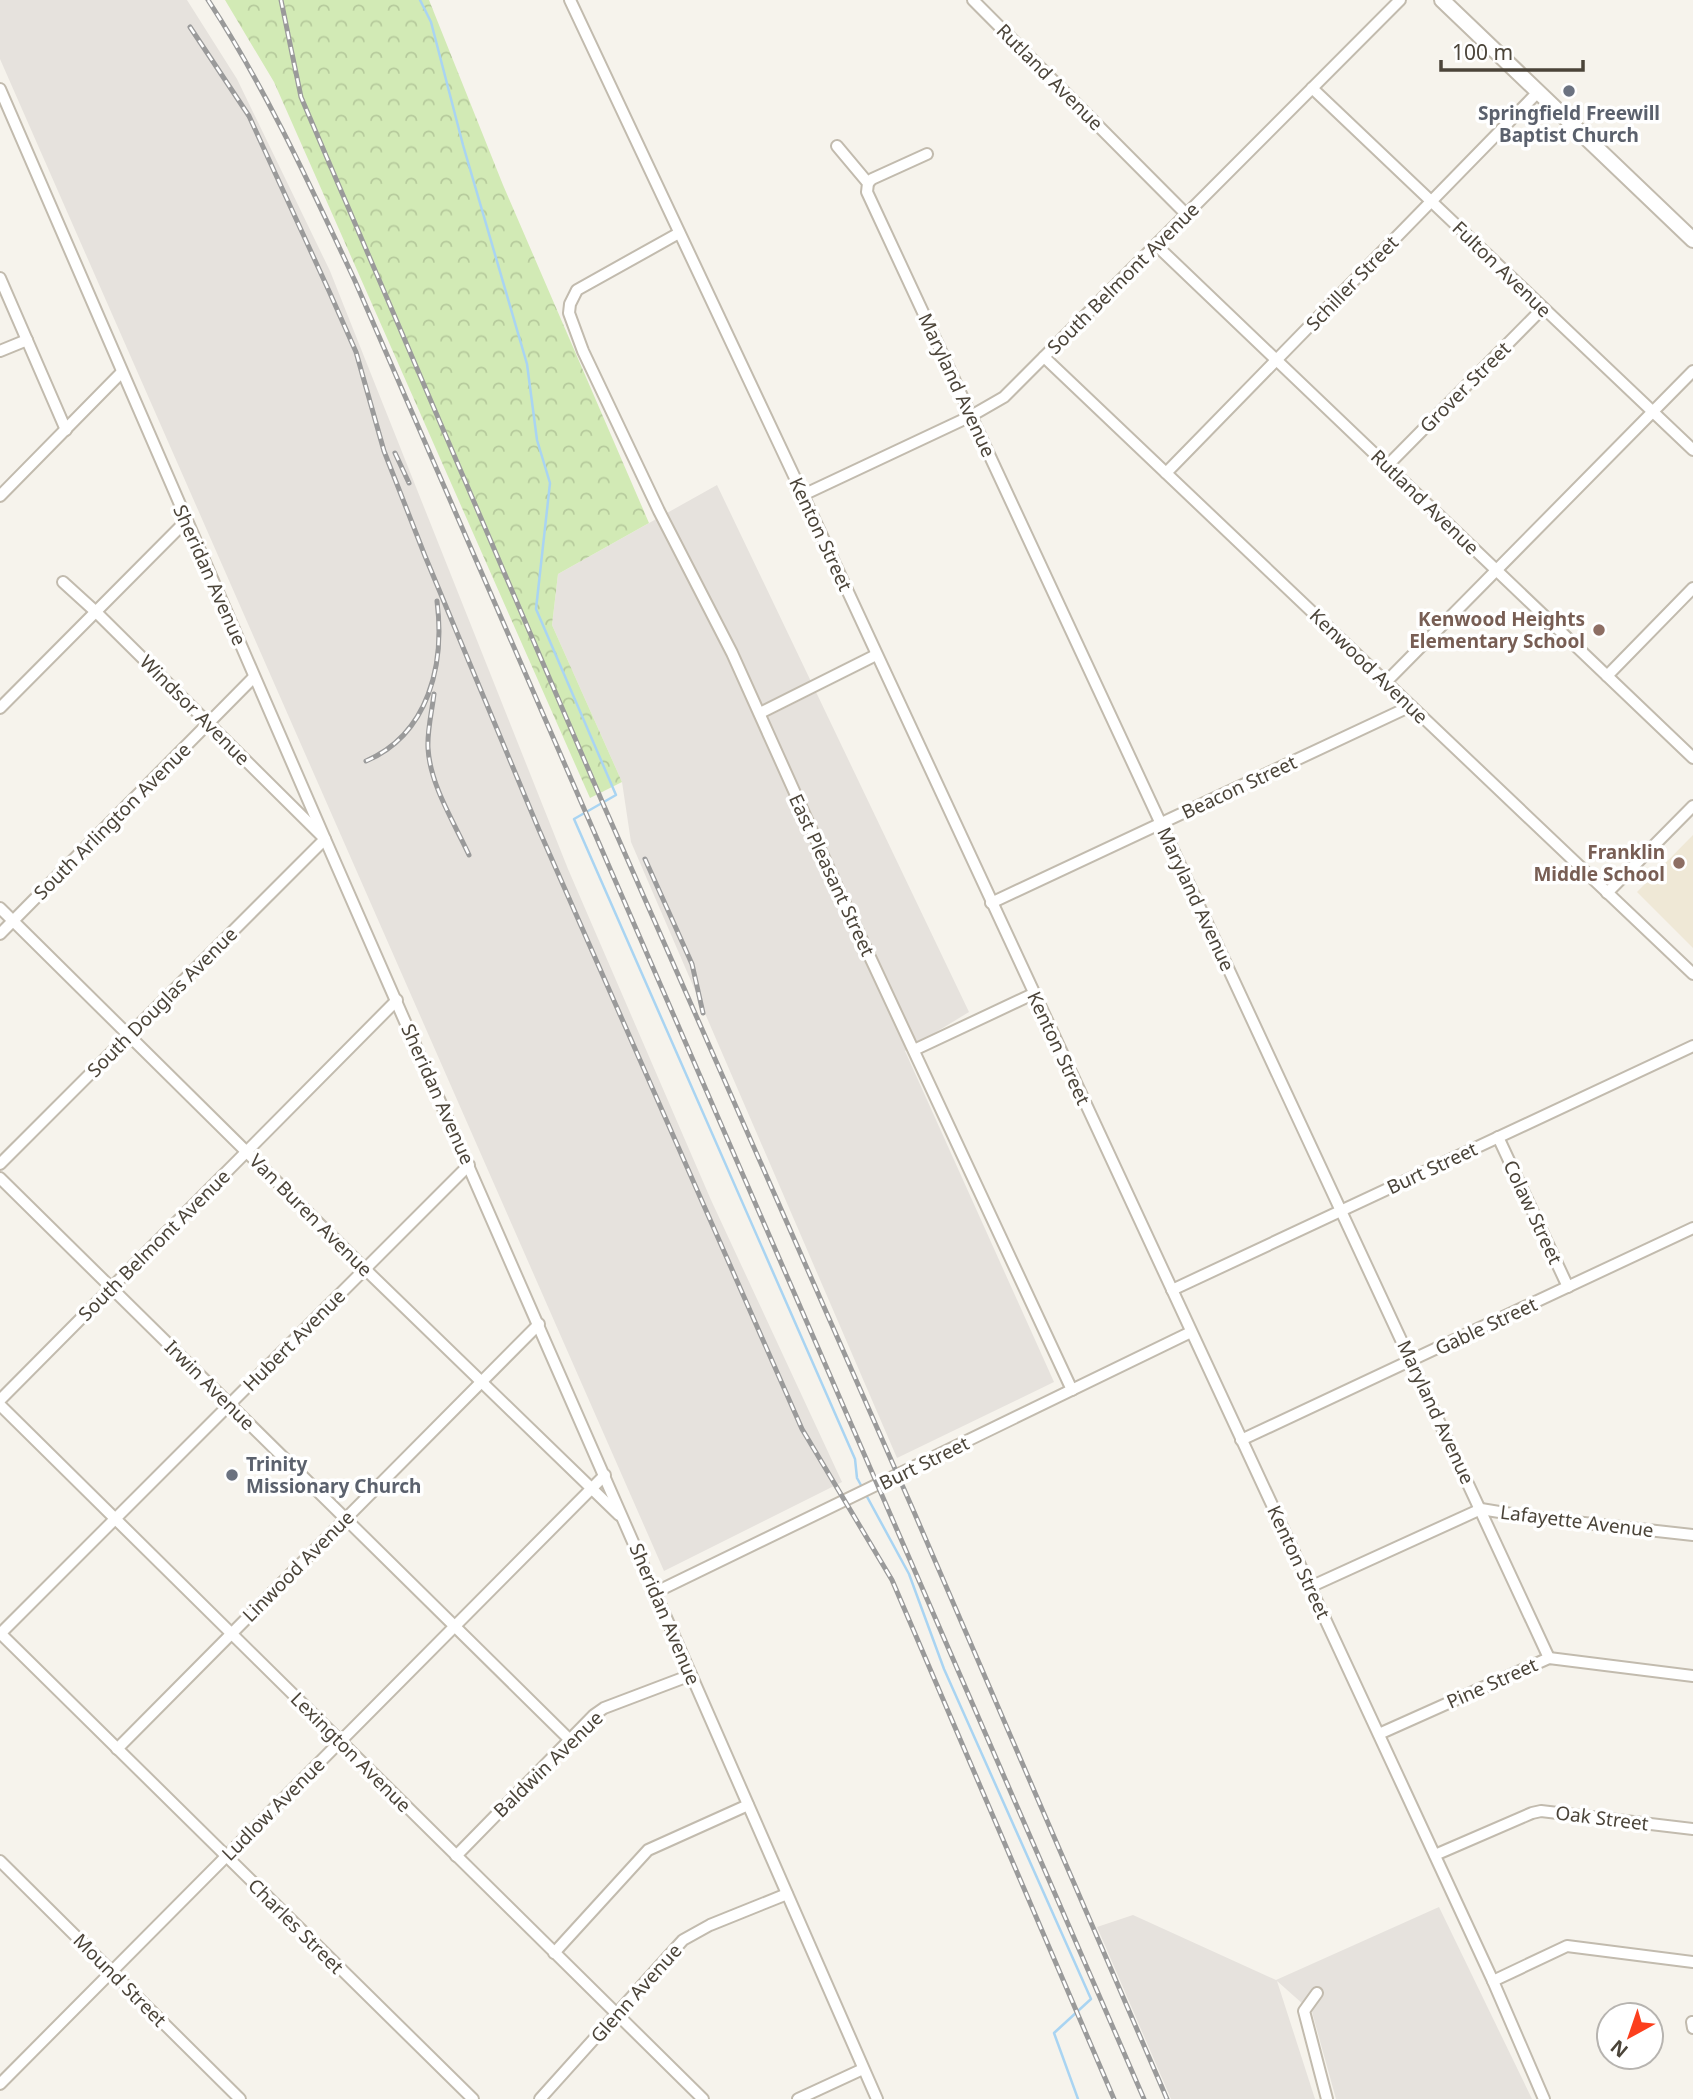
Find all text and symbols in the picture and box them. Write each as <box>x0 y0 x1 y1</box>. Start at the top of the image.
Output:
street label: Rutland Avenue <box>991 18 1109 136</box>
scale bar <box>1441 28 1583 72</box>
text: 100 m <box>1452 38 1513 66</box>
marker: Springfield Freewill Baptist Church <box>1561 83 1577 99</box>
place label: Springfield Freewill Baptist Church <box>1478 100 1660 148</box>
street label: South Belmont Avenue <box>1041 196 1205 360</box>
street label: Fulton Avenue <box>1447 215 1557 323</box>
street label: Schiller Street <box>1300 230 1404 336</box>
street label: Maryland Avenue <box>912 309 1002 461</box>
street label: Grover Street <box>1414 336 1516 438</box>
street label: Rutland Avenue <box>1365 444 1485 560</box>
street label: Kenton Street <box>783 473 859 595</box>
street label: Sheridan Avenue <box>167 501 253 649</box>
street label: Kenwood Avenue <box>1304 603 1434 729</box>
place label: Kenwood Heights Elementary School <box>1409 606 1585 654</box>
marker: Kenwood Heights Elementary School <box>1591 622 1607 638</box>
street label: Windsor Avenue <box>134 649 256 771</box>
street label: South Arlington Avenue <box>28 737 196 905</box>
street label: Beacon Street <box>1177 749 1301 825</box>
street label: East Pleasant Street <box>783 790 881 960</box>
street label: Maryland Avenue <box>1151 823 1241 975</box>
place label: Franklin Middle School <box>1533 839 1665 887</box>
marker: Franklin Middle School <box>1671 855 1687 871</box>
street label: South Douglas Avenue <box>81 921 243 1083</box>
street label: Kenton Street <box>1021 987 1097 1109</box>
street label: Sheridan Avenue <box>395 1020 481 1168</box>
street label: Burt Street <box>1383 1136 1481 1200</box>
street label: Van Buren Avenue <box>244 1148 378 1282</box>
street label: Colaw Street <box>1498 1156 1569 1268</box>
street label: South Belmont Avenue <box>72 1163 236 1327</box>
street label: Hubert Avenue <box>237 1283 351 1397</box>
street label: Gable Street <box>1431 1291 1541 1361</box>
street label: Irwin Avenue <box>159 1334 261 1436</box>
street label: Maryland Avenue <box>1391 1336 1481 1488</box>
street label: Burt Street <box>875 1430 973 1496</box>
place label: Trinity Missionary Church <box>246 1451 421 1499</box>
marker: Trinity Missionary Church <box>224 1467 240 1483</box>
street label: Lafayette Avenue <box>1499 1499 1655 1543</box>
street label: Kenton Street <box>1261 1501 1337 1623</box>
street label: Linwood Avenue <box>237 1505 359 1627</box>
street label: Sheridan Avenue <box>623 1539 707 1689</box>
street label: Pine Street <box>1442 1651 1542 1715</box>
street label: Lexington Avenue <box>285 1686 417 1818</box>
street label: Baldwin Avenue <box>488 1705 608 1823</box>
street label: Ludlow Avenue <box>216 1752 330 1866</box>
street label: Oak Street <box>1554 1799 1650 1837</box>
street label: Charles Street <box>243 1873 349 1979</box>
street label: Mound Street <box>68 1928 172 2032</box>
street label: Glenn Avenue <box>585 1938 687 2048</box>
north arrow <box>1595 2001 1665 2071</box>
text: N <box>1605 2034 1633 2064</box>

